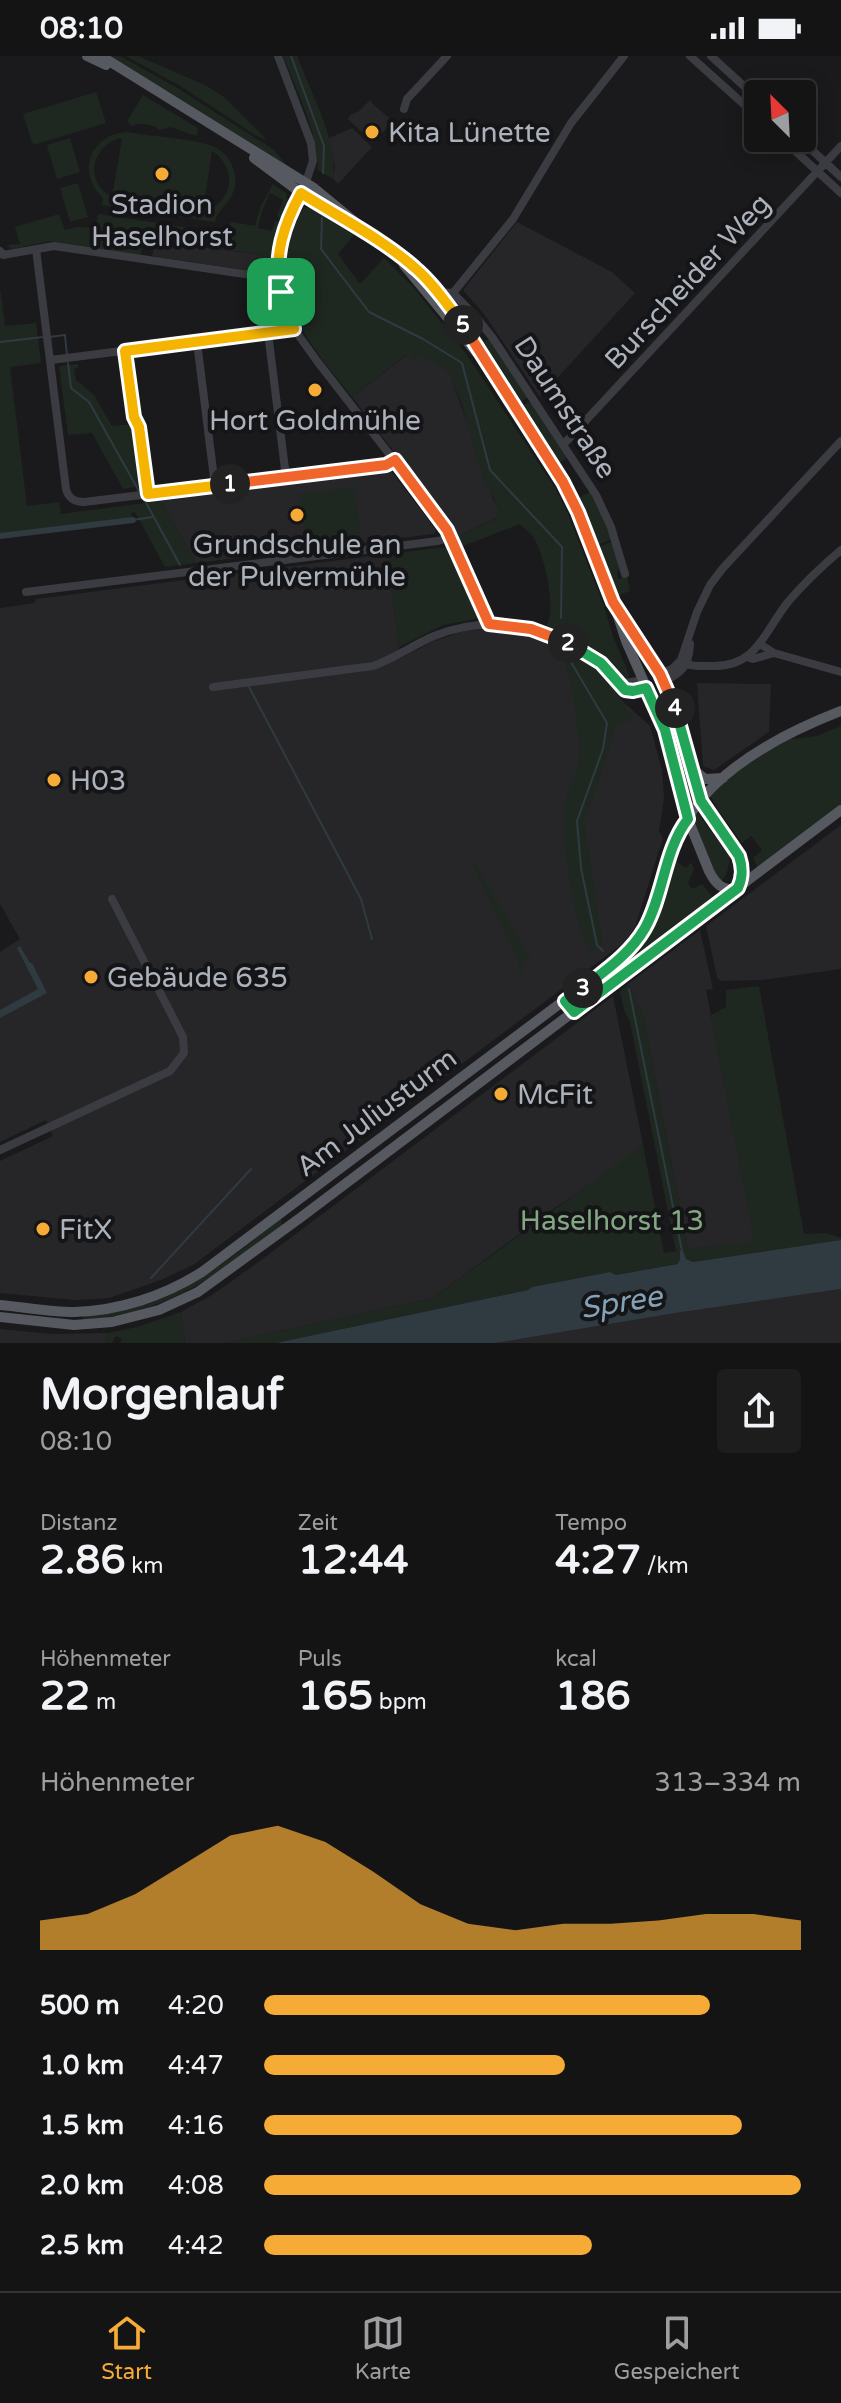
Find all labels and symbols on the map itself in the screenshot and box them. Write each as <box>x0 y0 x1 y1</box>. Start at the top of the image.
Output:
north arrow <box>744 80 816 152</box>
place label: Kita Lünette <box>388 116 551 150</box>
marker: Kita Lünette <box>363 123 381 141</box>
marker: Stadion Haselhorst <box>153 165 171 183</box>
street label: Burscheider Weg <box>598 187 778 376</box>
place label: Stadion Haselhorst <box>91 188 233 254</box>
pin <box>247 258 315 326</box>
pin: 5 <box>443 305 483 345</box>
street label: Daumstraße <box>507 330 624 485</box>
marker: Hort Goldmühle <box>306 381 324 399</box>
place label: Hort Goldmühle <box>209 404 421 438</box>
pin: 1 <box>210 464 250 504</box>
marker: Grundschule an der Pulvermühle <box>288 506 306 524</box>
place label: Grundschule an der Pulvermühle <box>188 528 406 594</box>
pin: 2 <box>548 623 588 663</box>
pin: 4 <box>655 688 695 728</box>
place label: H03 <box>70 764 126 798</box>
marker: H03 <box>45 771 63 789</box>
place label: Gebäude 635 <box>107 961 288 995</box>
marker: Gebäude 635 <box>82 968 100 986</box>
pin: 3 <box>563 968 603 1008</box>
street label: Am Juliusturm <box>290 1041 464 1184</box>
place label: McFit <box>517 1078 593 1112</box>
marker: McFit <box>492 1085 510 1103</box>
park label: Haselhorst 13 <box>520 1204 704 1238</box>
place label: FitX <box>59 1213 112 1247</box>
marker: FitX <box>34 1220 52 1238</box>
water label: Spree <box>578 1277 667 1327</box>

